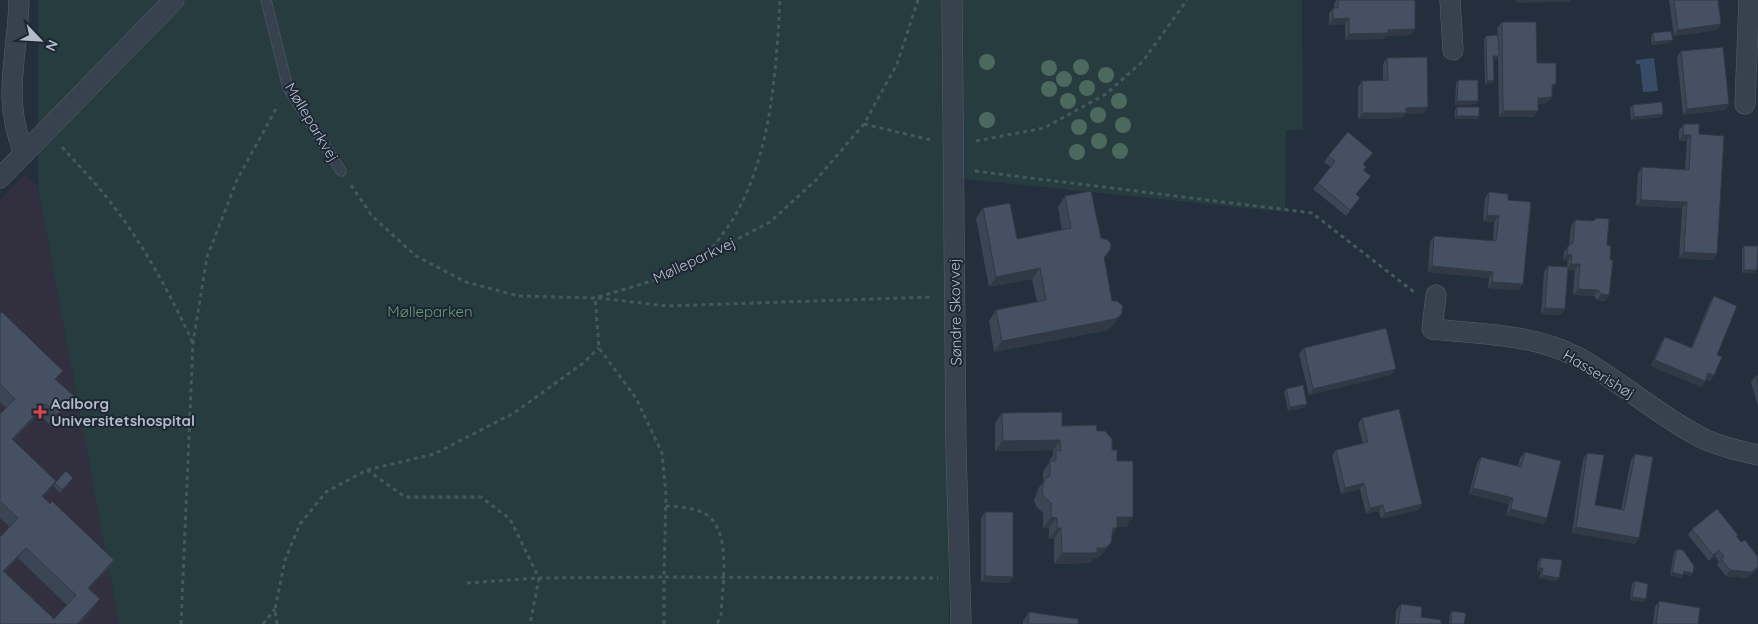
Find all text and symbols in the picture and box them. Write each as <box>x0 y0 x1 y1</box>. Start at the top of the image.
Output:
north arrow <box>15 15 65 65</box>
text: N <box>41 37 62 54</box>
street label: Mølleparkvej <box>281 79 343 165</box>
street label: Mølleparkvej <box>650 233 738 287</box>
street label: Søndre Skovvej <box>945 258 965 366</box>
park label: Mølleparken <box>387 302 473 321</box>
street label: Hasserishøj <box>1560 345 1638 403</box>
place label: Aalborg Universitetshospital <box>51 394 195 430</box>
marker: Aalborg Universitetshospital <box>33 405 47 419</box>

